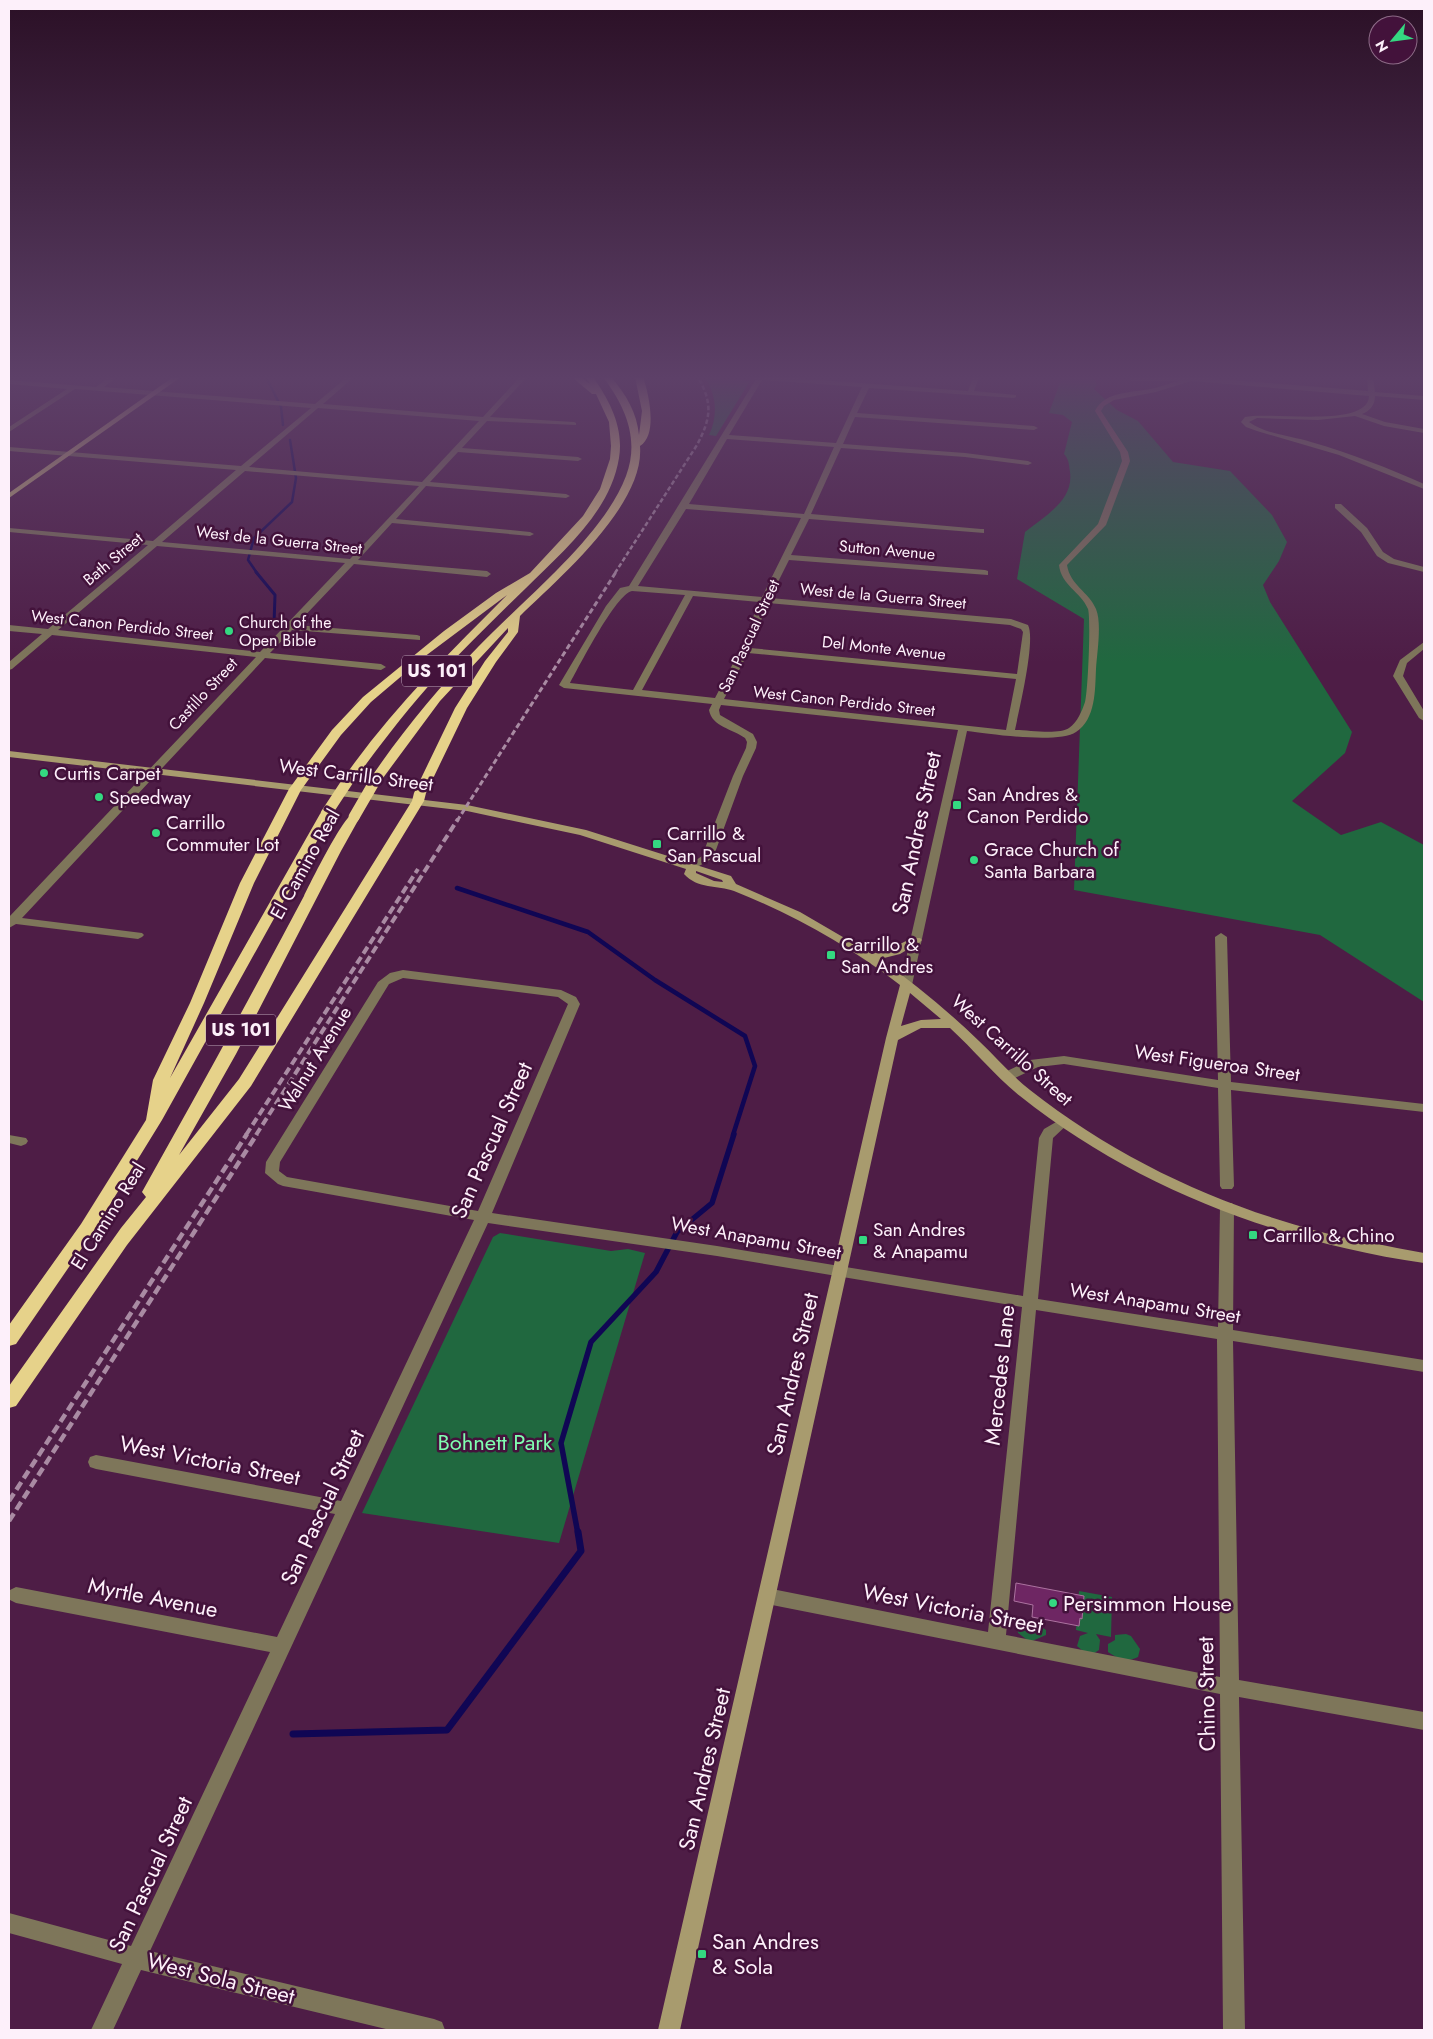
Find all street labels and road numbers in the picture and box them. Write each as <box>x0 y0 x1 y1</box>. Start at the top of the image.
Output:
street label: West de la Guerra Street <box>195 520 363 560</box>
street label: Bath Street <box>78 527 148 591</box>
street label: Sutton Avenue <box>838 534 936 566</box>
street label: San Pascual Street <box>713 575 785 696</box>
street label: West de la Guerra Street <box>799 577 967 615</box>
street label: West Canon Perdido Street <box>30 604 214 646</box>
street label: Del Monte Avenue <box>821 630 947 666</box>
street label: Castillo Street <box>163 652 243 736</box>
road number: US 101 <box>402 656 472 686</box>
street label: West Canon Perdido Street <box>752 680 936 722</box>
street label: San Andres Street <box>883 748 949 917</box>
street label: West Carrillo Street <box>277 752 435 798</box>
street label: El Camino Real <box>264 804 346 924</box>
street label: West Carrillo Street <box>945 988 1079 1112</box>
street label: Walnut Avenue <box>272 1001 358 1117</box>
road number: US 101 <box>206 1014 276 1046</box>
street label: West Figueroa Street <box>1133 1038 1302 1088</box>
street label: San Pascual Street <box>442 1056 540 1223</box>
street label: El Camino Real <box>64 1157 152 1275</box>
street label: West Anapamu Street <box>669 1210 844 1266</box>
street label: West Anapamu Street <box>1068 1276 1243 1330</box>
street label: San Andres Street <box>758 1289 826 1458</box>
street label: Mercedes Lane <box>976 1303 1022 1447</box>
street label: San Pascual Street <box>272 1423 372 1590</box>
street label: West Victoria Street <box>117 1427 304 1493</box>
street label: Myrtle Avenue <box>85 1569 221 1625</box>
street label: West Victoria Street <box>860 1575 1047 1641</box>
street label: Chino Street <box>1189 1636 1223 1752</box>
street label: San Andres Street <box>670 1684 738 1853</box>
street label: San Pascual Street <box>100 1790 200 1957</box>
street label: West Sola Street <box>144 1944 299 2012</box>

